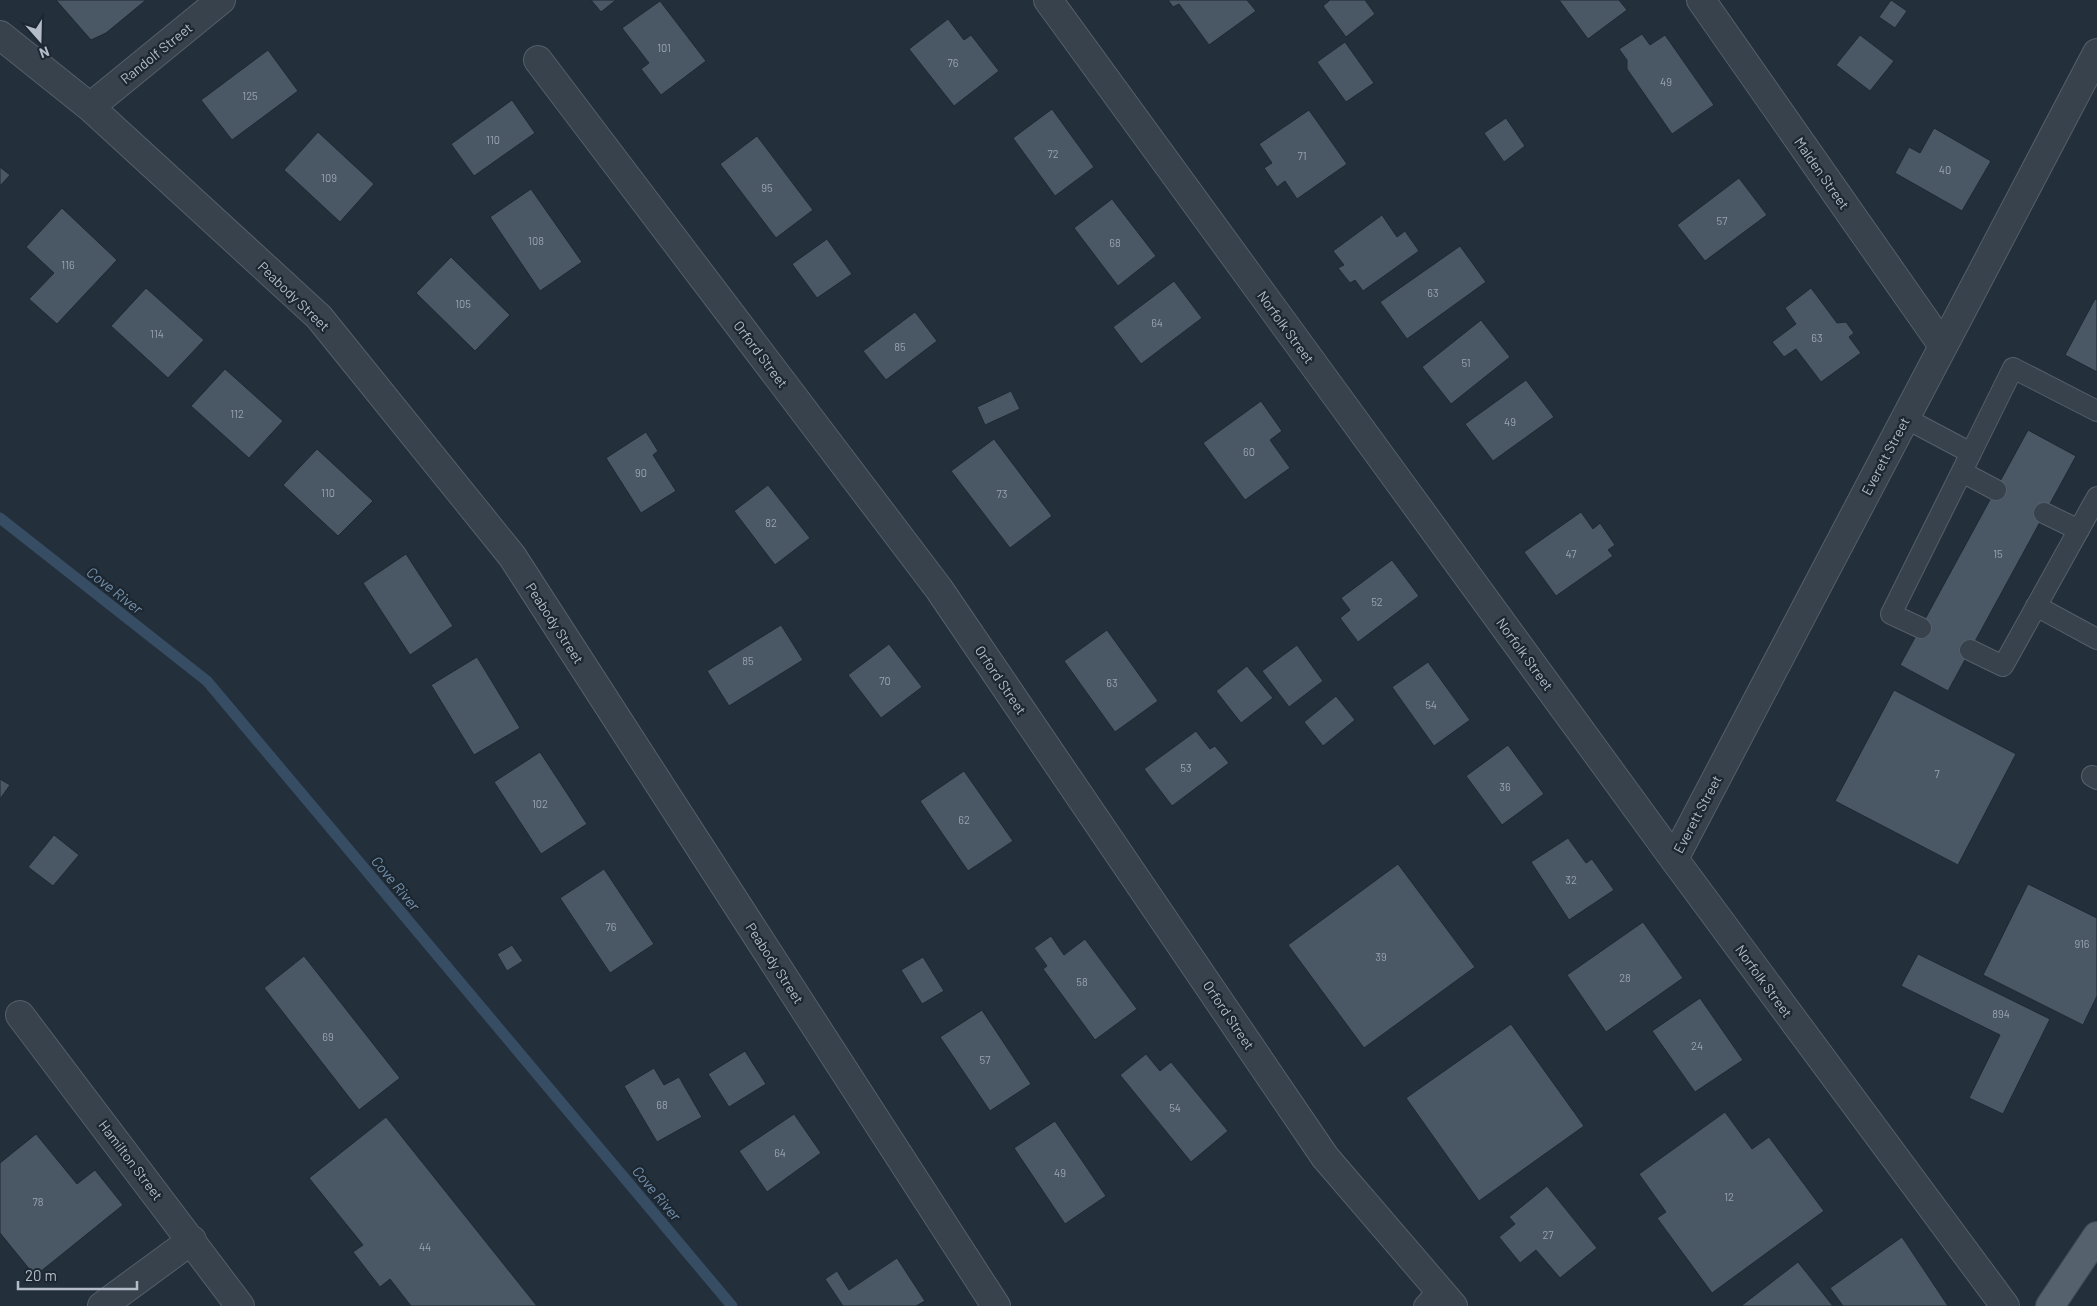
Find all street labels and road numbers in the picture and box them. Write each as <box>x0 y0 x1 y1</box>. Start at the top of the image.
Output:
street label: Randolf Street <box>117 19 195 87</box>
street label: Malden Street <box>1791 134 1853 212</box>
street label: Peabody Street <box>255 258 333 334</box>
street label: Norfolk Street <box>1254 287 1318 367</box>
street label: Orford Street <box>730 317 792 391</box>
street label: Everett Street <box>1857 414 1913 498</box>
street label: Peabody Street <box>523 579 587 667</box>
street label: Norfolk Street <box>1493 614 1557 694</box>
street label: Orford Street <box>972 642 1030 718</box>
street label: Everett Street <box>1669 772 1725 856</box>
street label: Peabody Street <box>743 919 807 1007</box>
street label: Norfolk Street <box>1732 941 1796 1021</box>
street label: Orford Street <box>1200 977 1258 1053</box>
street label: Hamilton Street <box>95 1117 167 1203</box>

